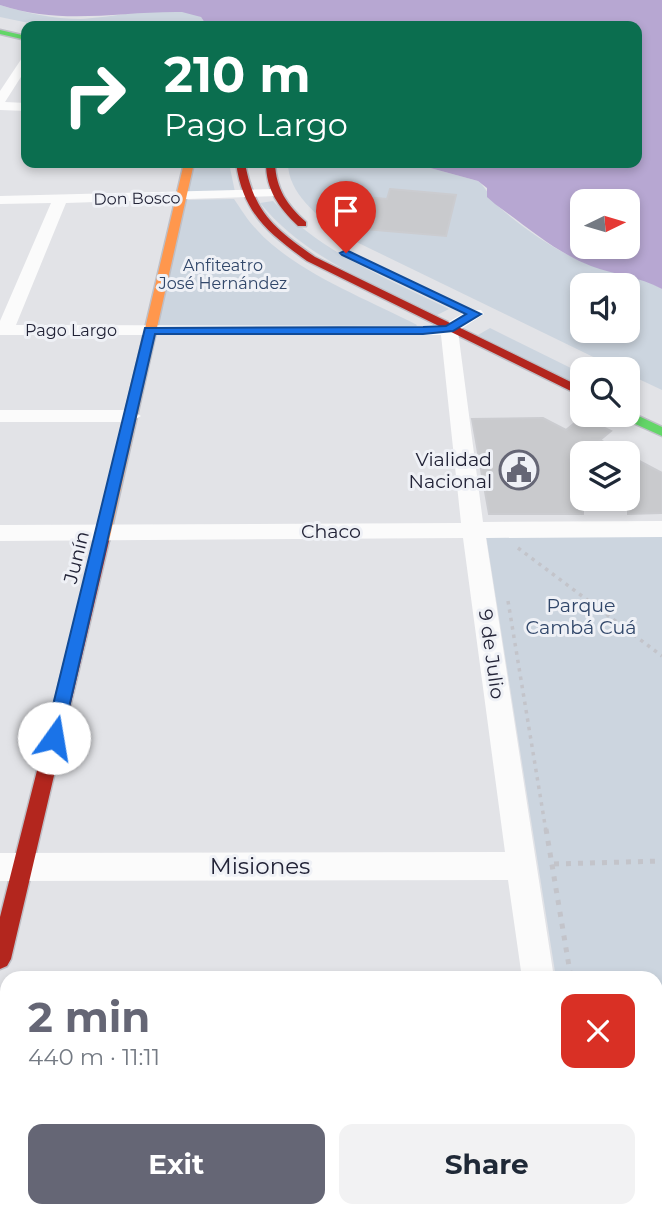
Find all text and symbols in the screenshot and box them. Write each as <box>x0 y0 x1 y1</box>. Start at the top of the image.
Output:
text: 210 m <box>164 45 311 104</box>
icon: right <box>49 49 140 140</box>
text: Pago Largo <box>164 105 348 144</box>
pin <box>316 181 376 253</box>
street label: Don Bosco <box>93 188 181 209</box>
north arrow <box>570 189 640 259</box>
map controls <box>570 189 640 511</box>
icon: arrive <box>327 192 365 230</box>
park label: Anfiteatro José Hernández <box>158 256 287 293</box>
button: sound <box>570 273 640 343</box>
street label: Pago Largo <box>25 321 117 340</box>
button: search <box>570 357 640 427</box>
button: layers <box>570 441 640 511</box>
place label: Vialidad Nacional <box>409 448 492 493</box>
public building icon: Vialidad Nacional <box>498 449 540 491</box>
street label: Chaco <box>301 520 361 543</box>
street label: Junín <box>59 529 94 587</box>
park label: Parque Cambá Cuá <box>526 594 636 639</box>
street label: 9 de Julio <box>474 608 509 700</box>
position arrow <box>17 701 91 775</box>
street label: Misiones <box>210 852 310 880</box>
text: 2 min <box>28 991 150 1043</box>
button: close <box>561 994 635 1068</box>
text: 440 m · 11:11 <box>28 1043 160 1071</box>
button: Exit <box>28 1124 325 1204</box>
button: Share <box>339 1124 635 1204</box>

